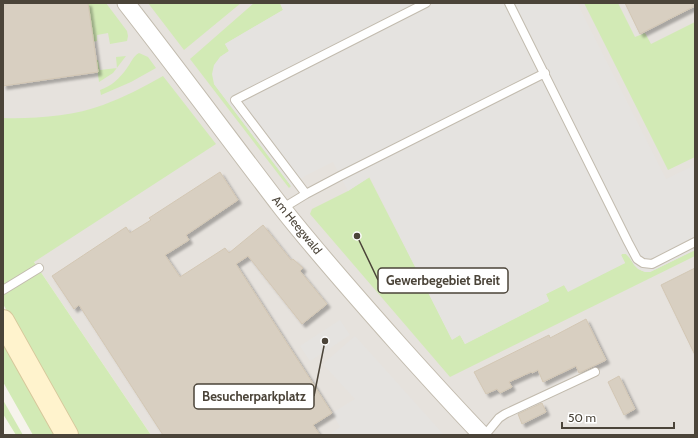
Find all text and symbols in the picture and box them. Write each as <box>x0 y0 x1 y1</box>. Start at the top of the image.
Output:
street label: Am Heegwald <box>269 192 326 257</box>
callout: Gewerbegebiet Breit <box>378 268 508 293</box>
text: Gewerbegebiet Breit <box>386 272 501 288</box>
callout: Besucherparkplatz <box>194 384 314 409</box>
text: Besucherparkplatz <box>202 388 306 404</box>
scale bar <box>562 404 674 430</box>
text: 50 m <box>568 410 596 425</box>

